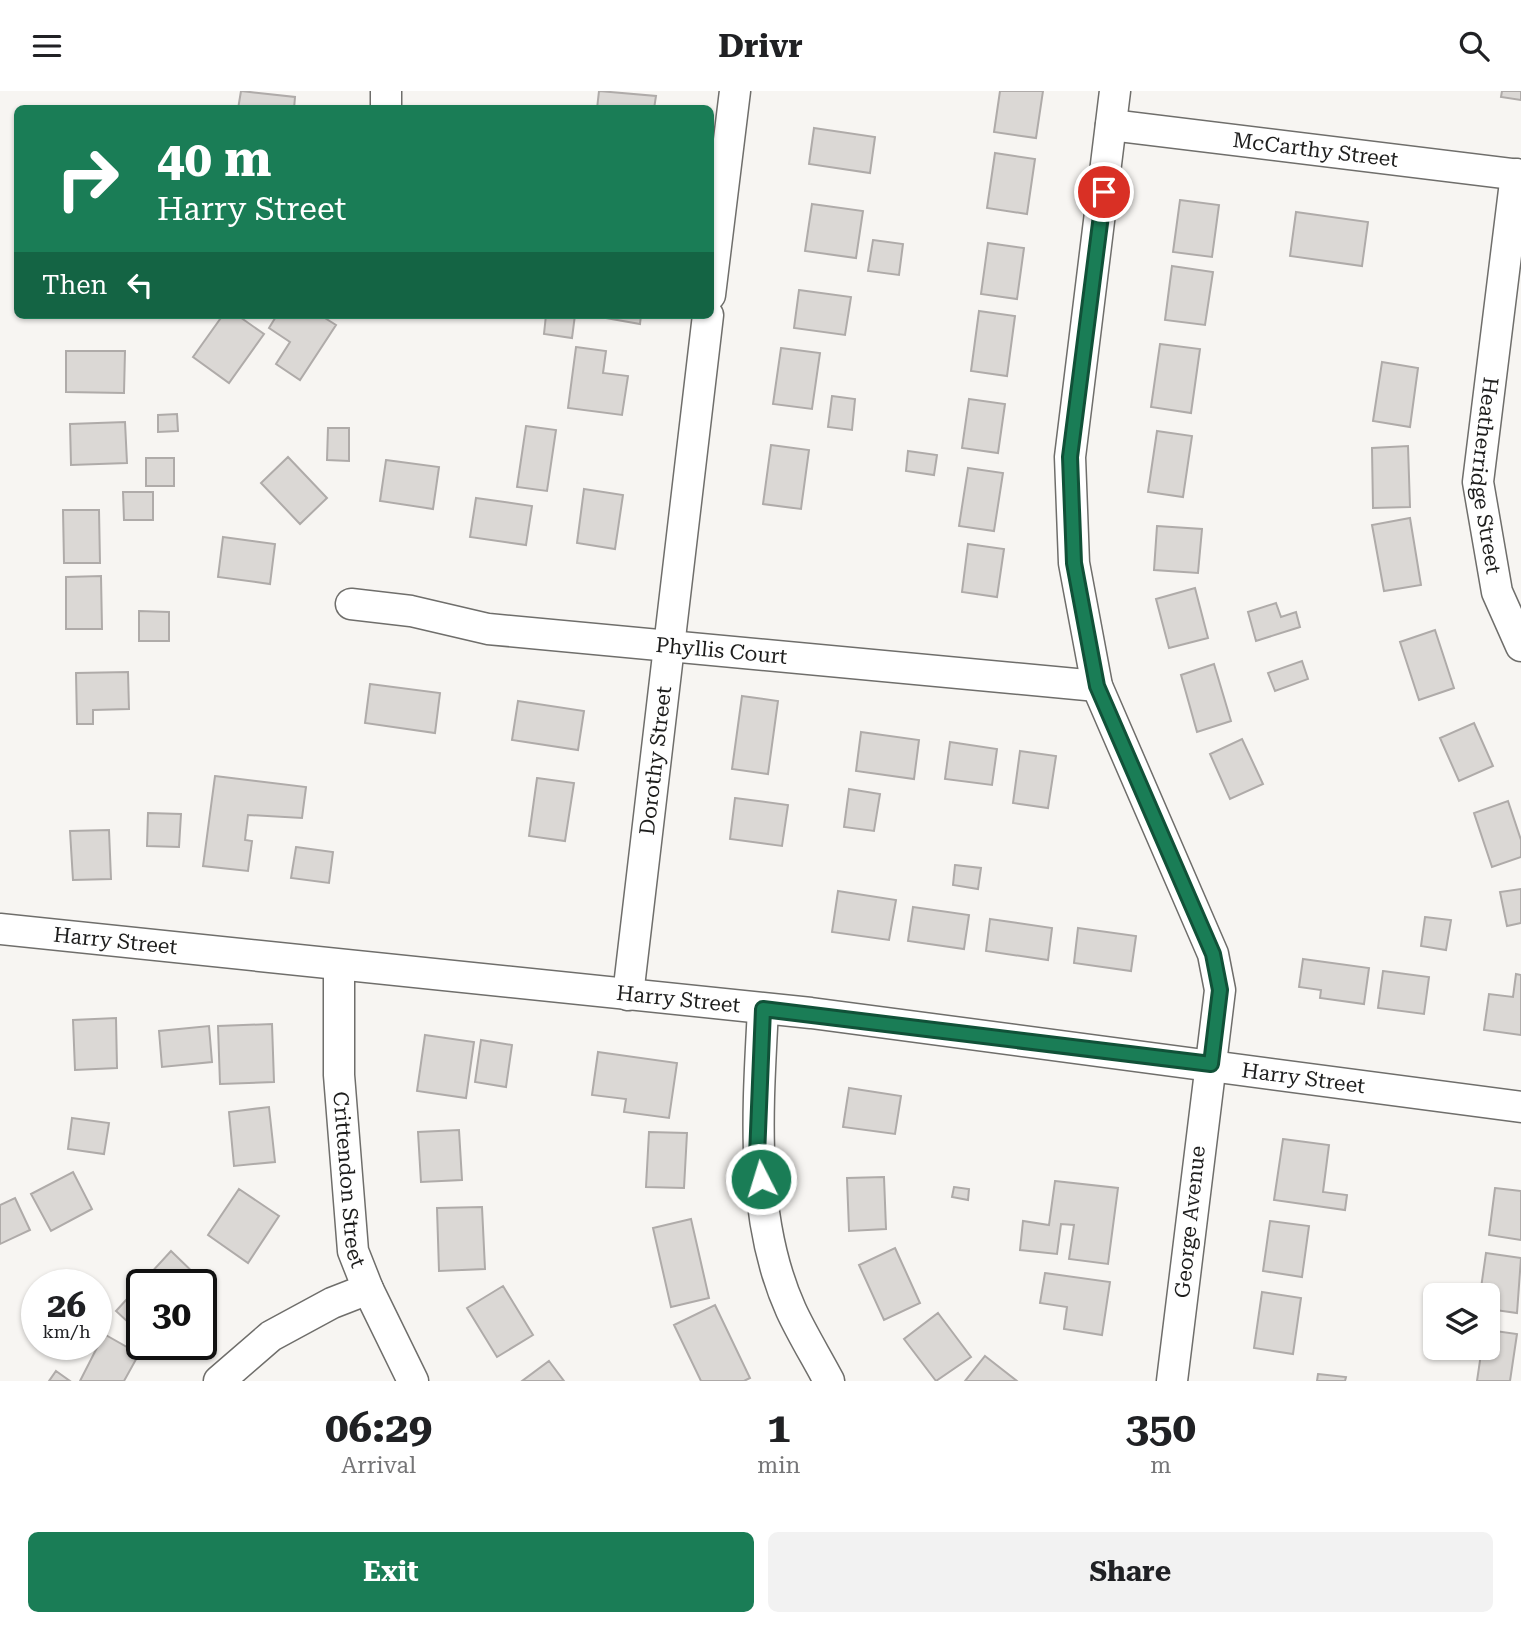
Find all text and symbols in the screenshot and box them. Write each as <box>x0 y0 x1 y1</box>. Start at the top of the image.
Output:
icon: menu <box>28 27 66 65</box>
text: Drivr <box>718 27 803 65</box>
icon: search <box>1455 27 1493 65</box>
street label: McCarthy Street <box>1231 128 1400 172</box>
text: 40 m <box>157 131 272 188</box>
icon: right <box>42 133 133 224</box>
pin <box>1074 162 1134 222</box>
icon: arrive <box>1085 173 1123 211</box>
text: Harry Street <box>157 190 346 228</box>
icon: left <box>121 266 159 304</box>
text: Then <box>42 270 107 300</box>
street label: Heatherridge Street <box>1465 376 1506 576</box>
street label: Phyllis Court <box>655 633 789 669</box>
street label: Dorothy Street <box>635 685 676 836</box>
street label: Harry Street <box>52 923 179 959</box>
street label: Harry Street <box>615 981 742 1018</box>
street label: Harry Street <box>1240 1058 1367 1098</box>
street label: Crittendon Street <box>328 1091 370 1271</box>
position arrow <box>724 1142 798 1216</box>
street label: George Avenue <box>1170 1145 1210 1299</box>
speed limit sign: 30 <box>126 1269 217 1360</box>
map controls <box>1423 1283 1500 1360</box>
button: layers <box>1423 1283 1500 1360</box>
text: 26 <box>47 1285 86 1326</box>
text: km/h <box>42 1321 91 1342</box>
text: 06:29 <box>325 1403 432 1452</box>
text: 1 <box>767 1403 791 1452</box>
text: 350 <box>1125 1403 1196 1452</box>
text: Arrival <box>341 1452 416 1479</box>
text: min <box>757 1452 800 1479</box>
text: m <box>1150 1452 1171 1479</box>
button: Exit <box>28 1532 754 1612</box>
button: Share <box>768 1532 1493 1612</box>

